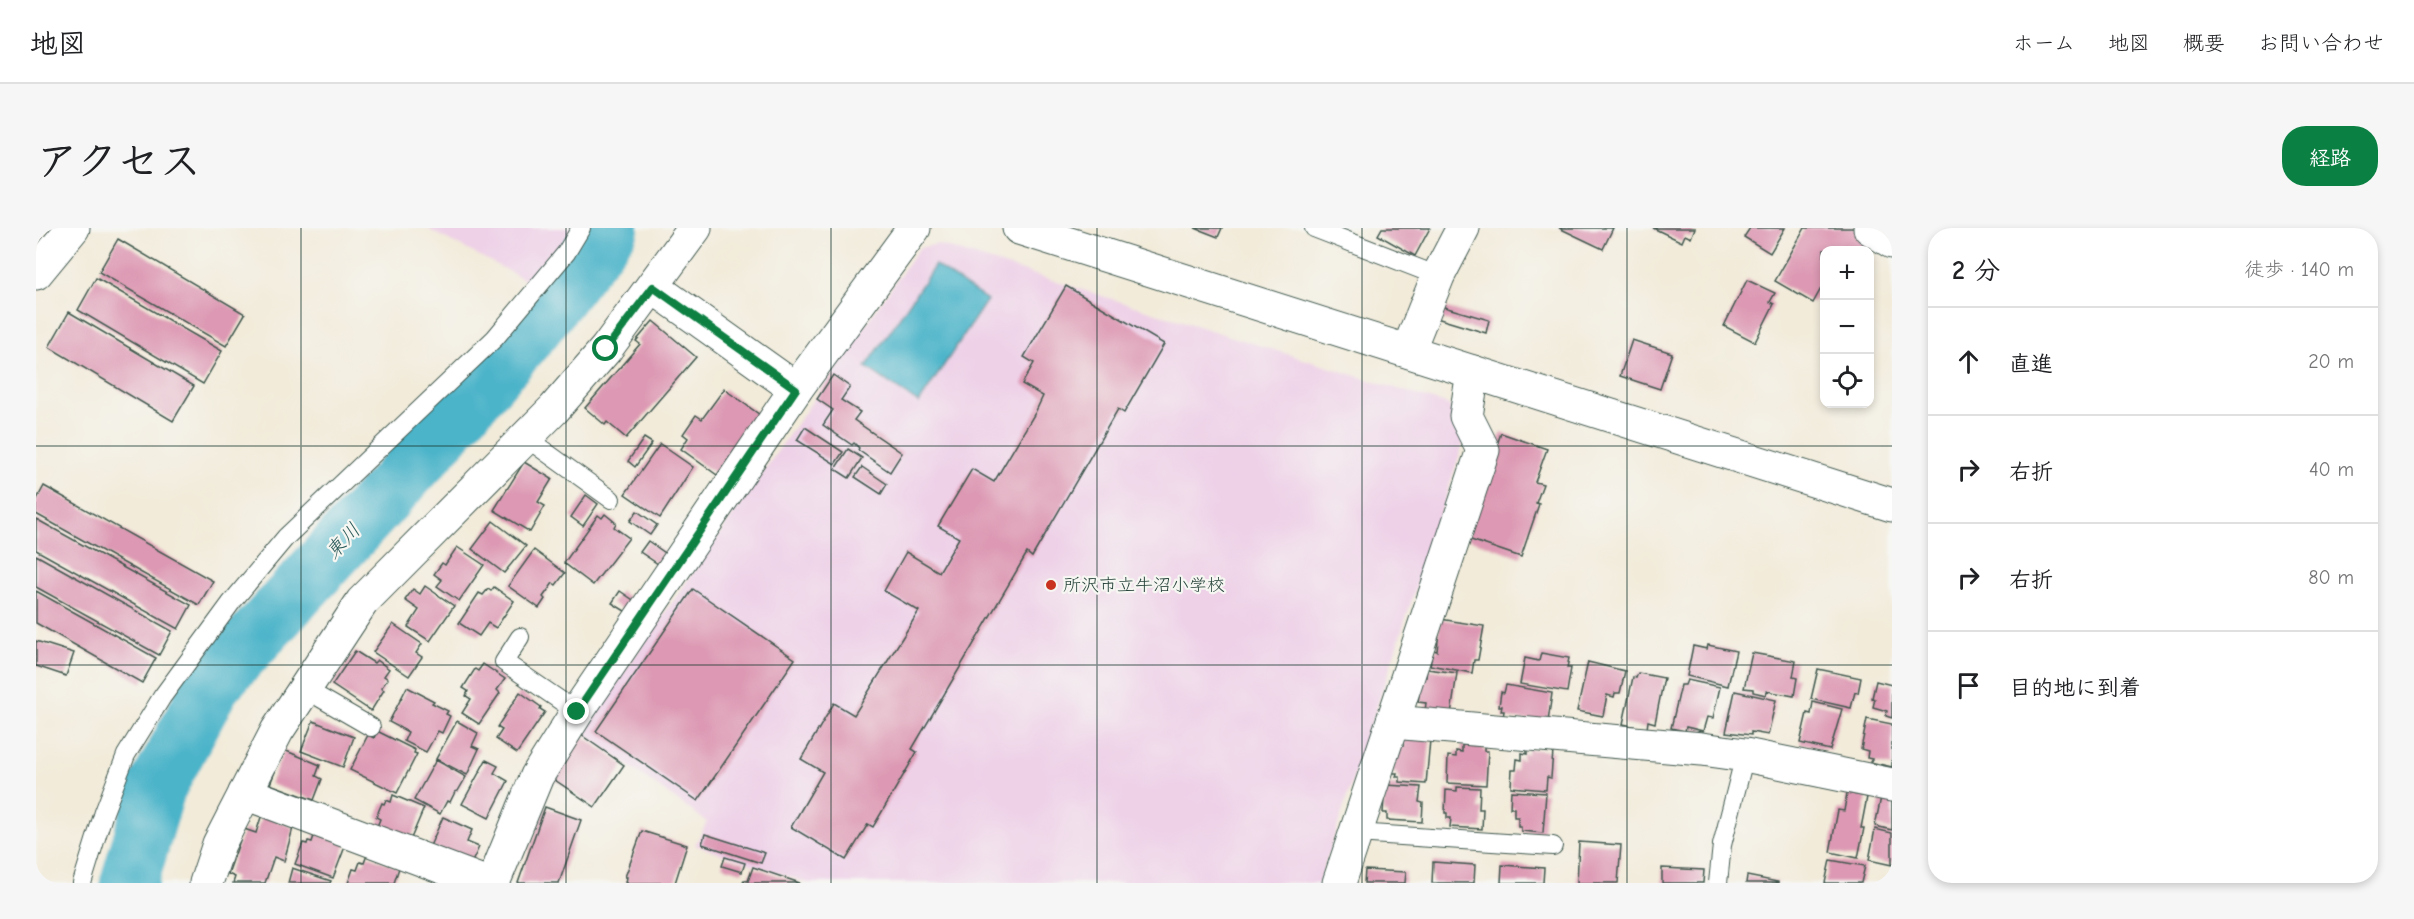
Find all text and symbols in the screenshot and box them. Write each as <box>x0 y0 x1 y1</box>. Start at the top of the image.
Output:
text: 地図 <box>30 28 86 60</box>
text: ホーム <box>2013 31 2075 55</box>
text: 地図 <box>2108 31 2150 55</box>
text: 概要 <box>2183 31 2225 55</box>
text: お問い合わせ <box>2258 31 2384 55</box>
button: 経路 <box>2282 126 2378 186</box>
text: アクセス <box>36 137 201 186</box>
map controls <box>1820 246 1874 408</box>
button: + <box>1820 246 1874 300</box>
text: 2 分 <box>1952 256 2000 286</box>
text: 徒歩 · 140 m <box>2244 258 2354 281</box>
button: − <box>1820 300 1874 354</box>
route start <box>592 335 618 361</box>
icon: ahead <box>1952 345 1985 378</box>
text: 20 m <box>2308 350 2354 373</box>
text: 直進 <box>2009 351 2053 377</box>
button: locate <box>1820 354 1874 408</box>
icon: right <box>1952 453 1985 486</box>
text: 40 m <box>2309 458 2354 481</box>
text: 右折 <box>2009 459 2053 485</box>
water label: 東川 <box>321 519 365 563</box>
icon: right <box>1952 561 1985 594</box>
text: 80 m <box>2308 566 2354 589</box>
text: 右折 <box>2009 567 2053 593</box>
place label: 所沢市立牛沼小学校 <box>1063 575 1225 596</box>
marker: 所沢市立牛沼小学校 <box>1044 578 1058 592</box>
icon: arrive <box>1952 669 1985 702</box>
text: 目的地に到着 <box>2009 675 2141 701</box>
route end <box>563 698 589 724</box>

